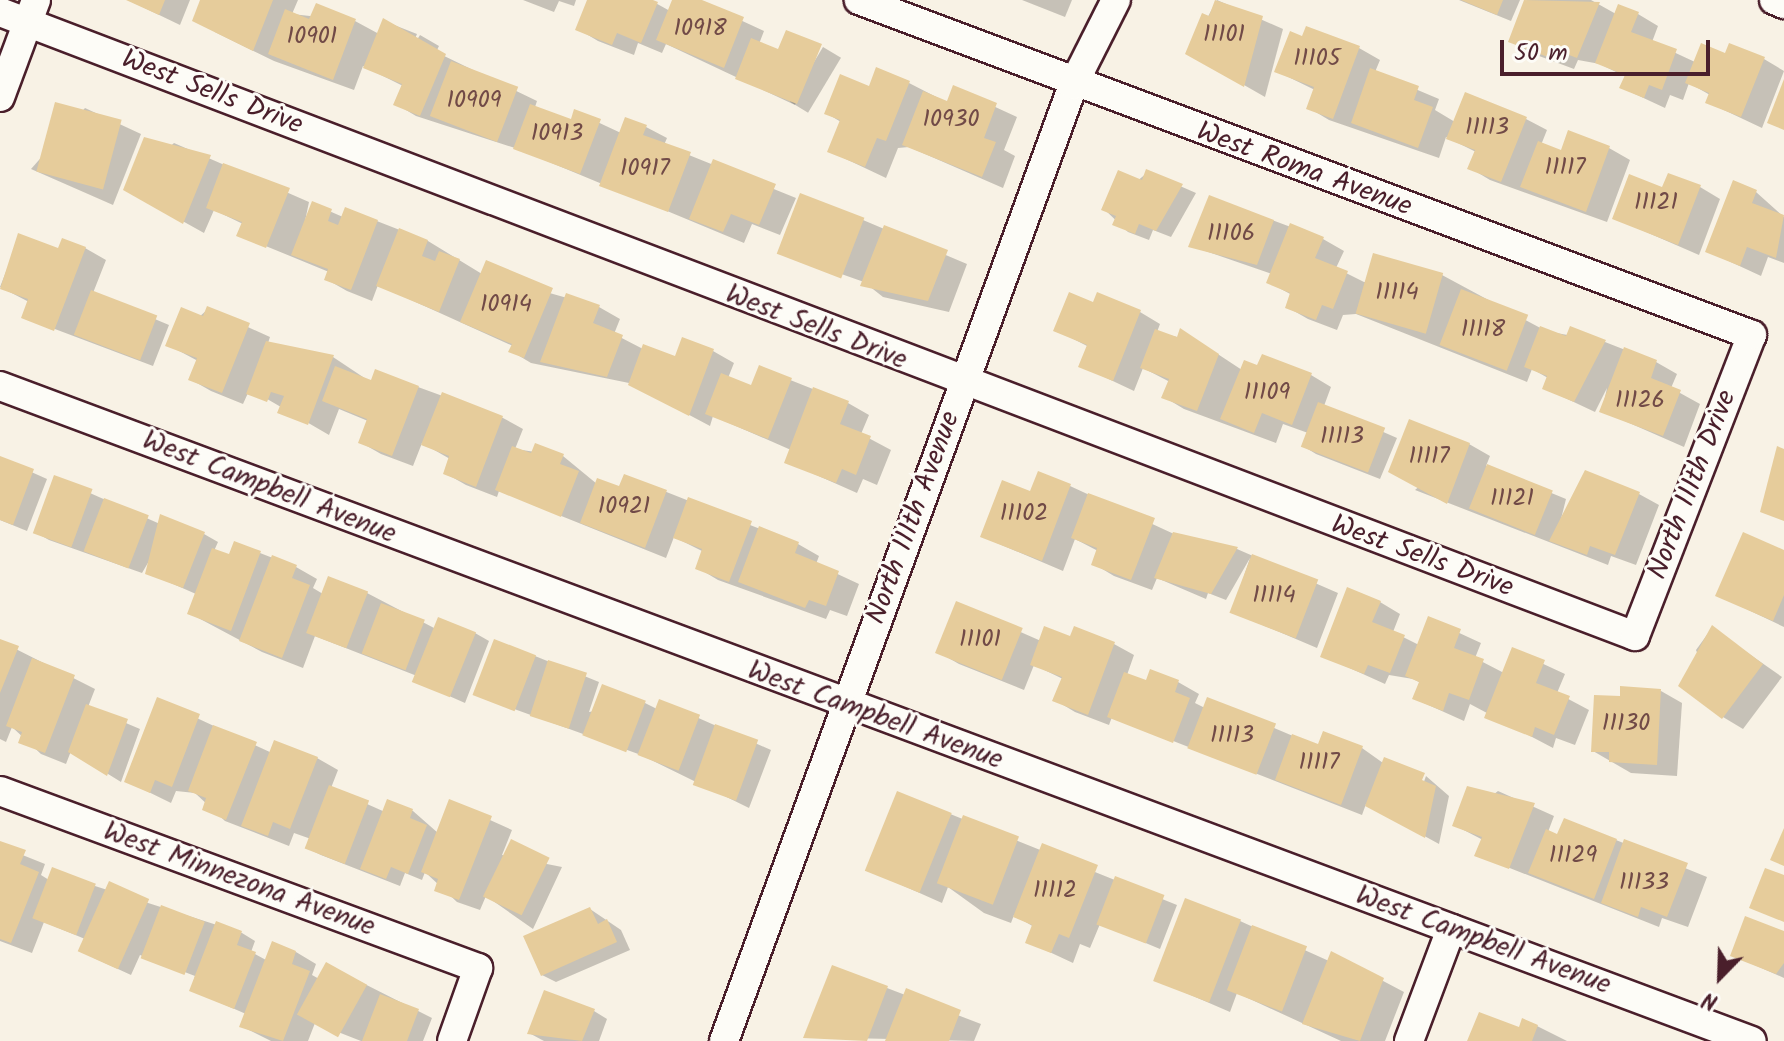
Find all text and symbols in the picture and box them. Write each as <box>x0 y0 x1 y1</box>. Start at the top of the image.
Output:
house number: 10918 <box>673 15 727 43</box>
house number: 11101 <box>1203 21 1245 49</box>
house number: 10901 <box>287 23 337 51</box>
scale bar <box>1504 24 1714 74</box>
text: 50 m <box>1514 34 1568 73</box>
street label: West Sells Drive <box>117 43 307 143</box>
house number: 11105 <box>1293 45 1341 73</box>
house number: 10909 <box>447 87 501 115</box>
house number: 10930 <box>923 106 979 134</box>
house number: 11113 <box>1465 114 1509 142</box>
street label: West Roma Avenue <box>1192 115 1416 225</box>
house number: 10913 <box>531 120 583 148</box>
house number: 11117 <box>1544 154 1586 182</box>
house number: 10917 <box>620 155 670 183</box>
house number: 11121 <box>1634 189 1678 217</box>
house number: 11106 <box>1207 220 1255 248</box>
street label: West Sells Drive <box>721 278 911 378</box>
house number: 11114 <box>1375 279 1419 307</box>
house number: 10914 <box>480 291 532 319</box>
house number: 11118 <box>1461 316 1505 344</box>
house number: 11109 <box>1244 379 1290 407</box>
street label: North 111th Drive <box>1642 386 1744 584</box>
house number: 11126 <box>1615 387 1665 415</box>
street label: North 111th Avenue <box>860 407 968 629</box>
house number: 11113 <box>1320 423 1364 451</box>
street label: West Campbell Avenue <box>138 424 400 552</box>
house number: 11117 <box>1408 443 1450 471</box>
house number: 11121 <box>1490 485 1534 513</box>
house number: 10921 <box>598 493 650 521</box>
house number: 11102 <box>1000 500 1048 528</box>
street label: West Sells Drive <box>1326 509 1518 605</box>
house number: 11114 <box>1252 582 1296 610</box>
house number: 11101 <box>959 626 1001 654</box>
street label: West Campbell Avenue <box>743 654 1007 778</box>
house number: 11130 <box>1602 710 1650 738</box>
house number: 11113 <box>1210 722 1254 750</box>
house number: 11117 <box>1298 749 1340 777</box>
street label: West Minnezona Avenue <box>99 815 379 945</box>
house number: 11129 <box>1549 842 1597 870</box>
house number: 11133 <box>1619 869 1669 897</box>
house number: 11112 <box>1033 877 1077 905</box>
street label: West Campbell Avenue <box>1351 879 1615 1003</box>
north arrow <box>1680 937 1760 1017</box>
text: N <box>1697 981 1724 1018</box>

